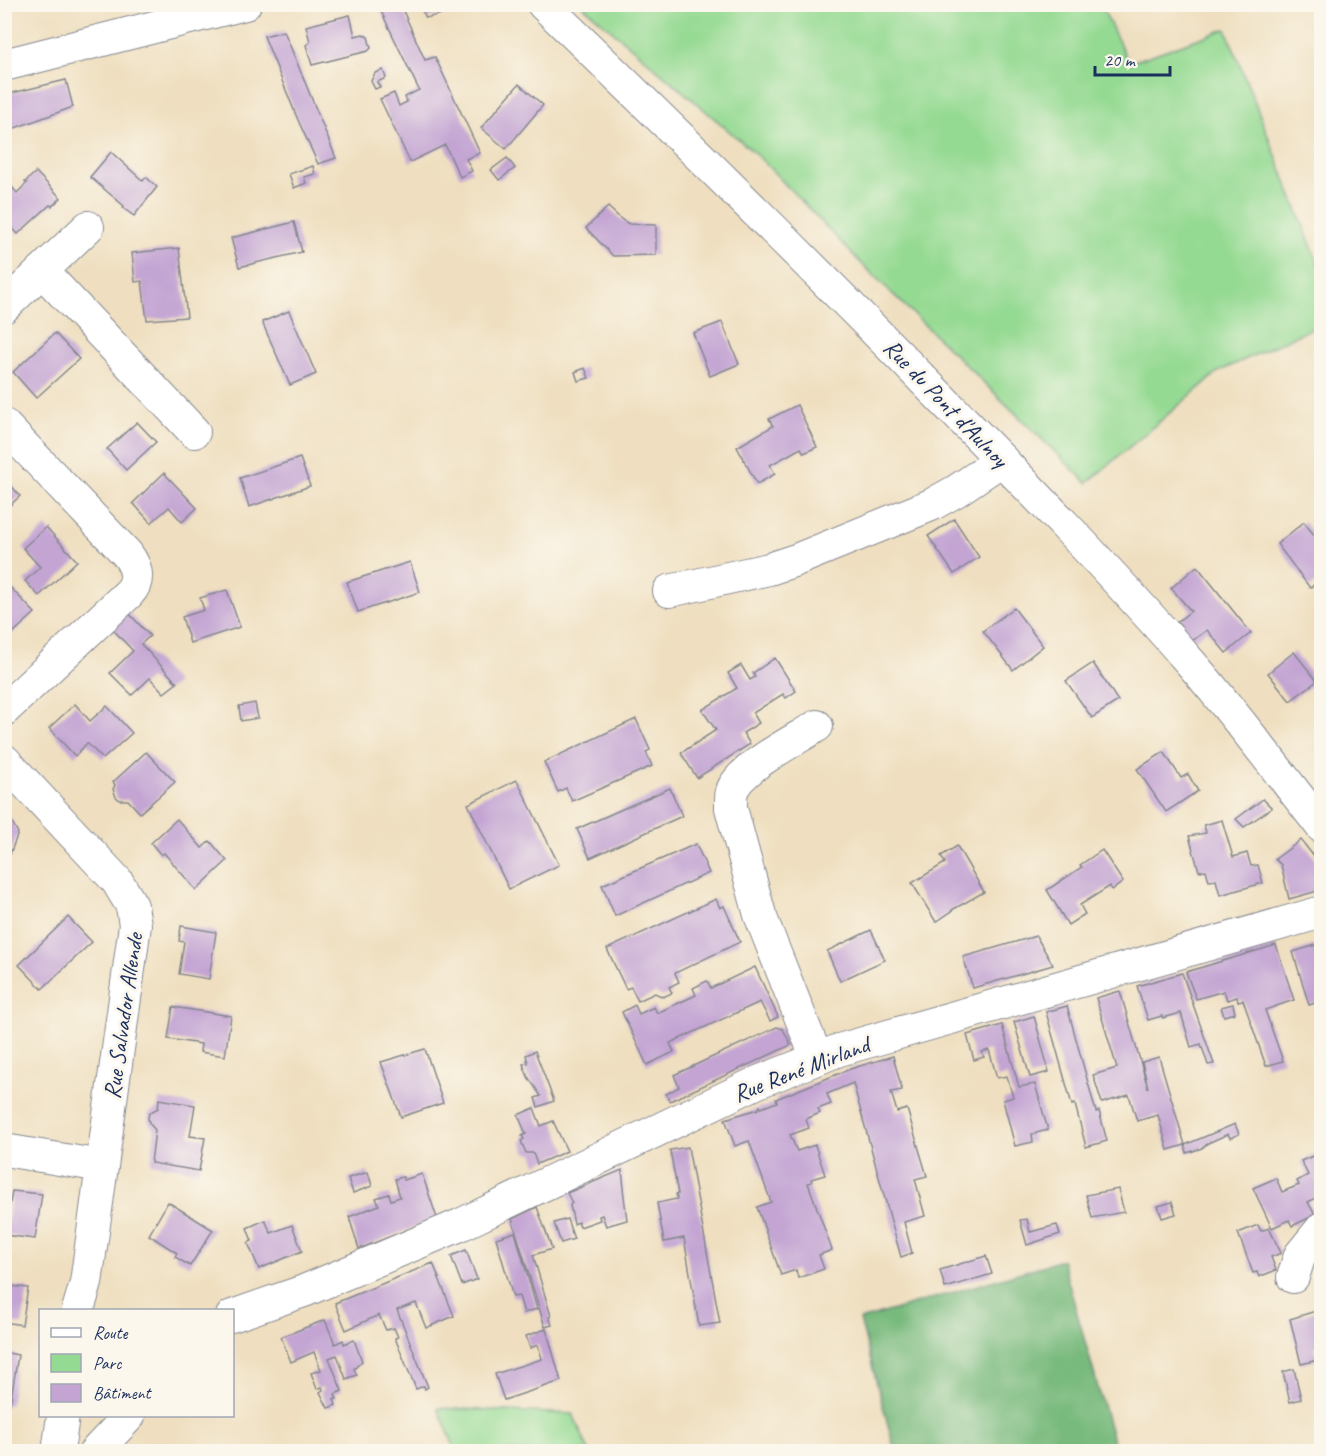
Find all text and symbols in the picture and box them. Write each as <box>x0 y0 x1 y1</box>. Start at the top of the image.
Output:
scale bar <box>1095 39 1170 77</box>
text: 20 m <box>1104 49 1137 71</box>
street label: Rue du Pont d'Aulnoy <box>877 333 1016 475</box>
street label: Rue Salvador Allende <box>97 929 150 1101</box>
street label: Rue René Mirland <box>729 1028 877 1109</box>
legend <box>39 1309 234 1417</box>
text: Route <box>93 1322 128 1344</box>
text: Parc <box>93 1352 122 1374</box>
text: Bâtiment <box>93 1382 153 1404</box>

